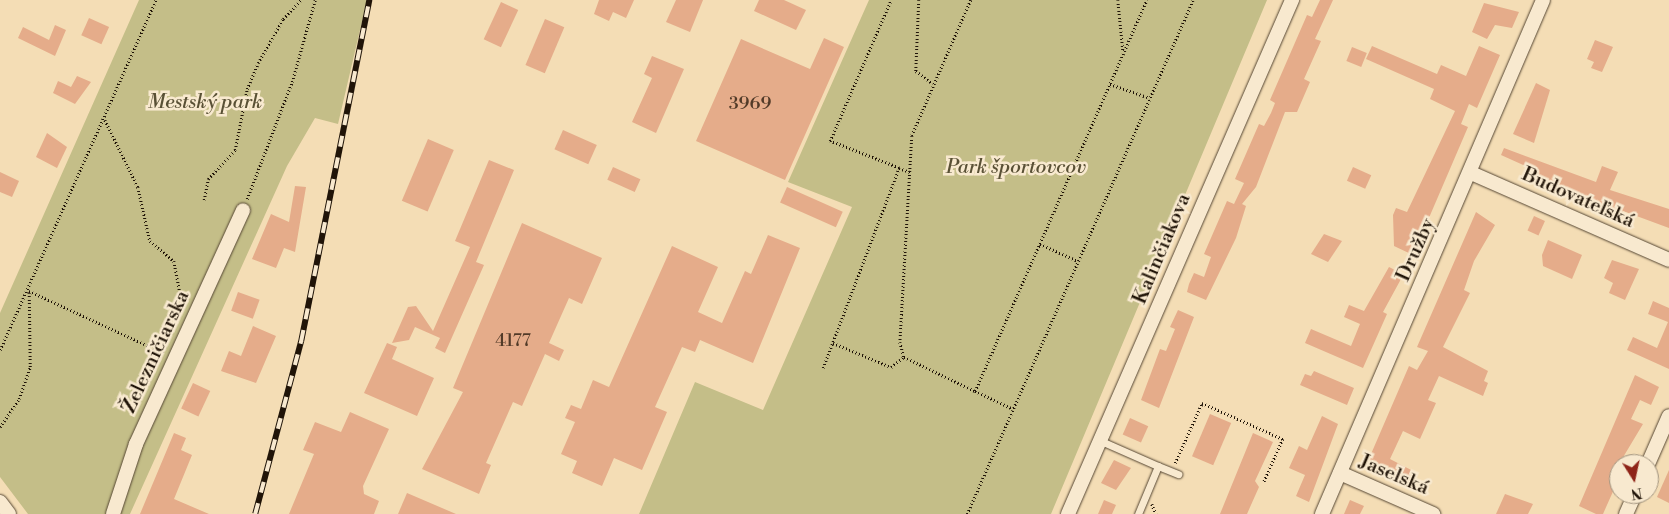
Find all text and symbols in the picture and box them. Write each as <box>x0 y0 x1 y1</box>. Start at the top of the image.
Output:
park label: Mestský park <box>148 90 262 114</box>
house number: 3969 <box>729 93 771 115</box>
park label: Park športovcov <box>946 155 1086 179</box>
street label: Budovateľská <box>1518 163 1638 233</box>
street label: Kalinčiakova <box>1128 190 1196 308</box>
street label: Družby <box>1391 215 1441 285</box>
street label: Železničiarska <box>117 287 195 417</box>
house number: 4177 <box>495 330 531 352</box>
street label: Jaselská <box>1356 450 1432 500</box>
north arrow <box>1609 454 1659 504</box>
text: N <box>1629 483 1643 503</box>

